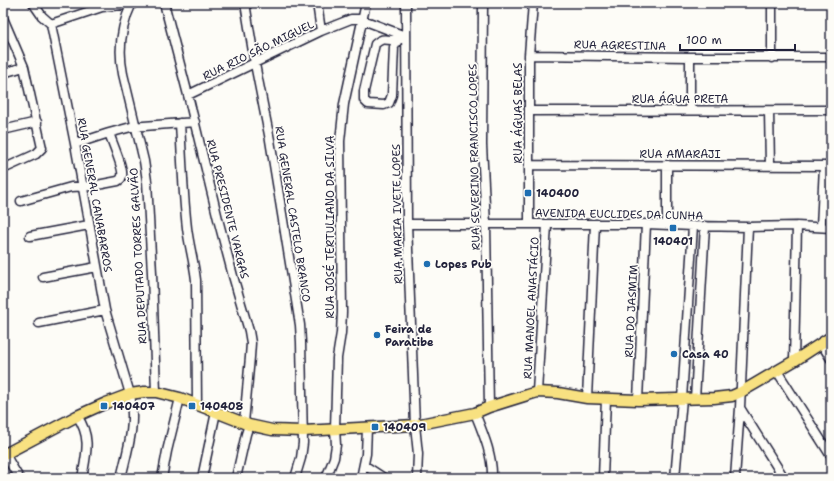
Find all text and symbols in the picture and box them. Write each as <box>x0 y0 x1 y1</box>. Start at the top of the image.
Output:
street label: RUA RIO SÃO MIGUEL <box>200 16 316 84</box>
scale bar <box>680 26 795 52</box>
text: 100 m <box>686 32 722 48</box>
street label: RUA AGRESTINA <box>574 37 666 54</box>
street label: RUA ÁGUAS BELAS <box>510 63 526 163</box>
street label: RUA SEVERINO FRANCISCO LOPES <box>465 64 484 250</box>
street label: RUA ÁGUA PRETA <box>632 91 728 107</box>
street label: RUA GENERAL CANABARROS <box>74 117 115 274</box>
street label: RUA GENERAL CASTELO BRANCO <box>271 125 314 303</box>
street label: RUA JOSÉ TERTULIANO DA SILVA <box>322 136 338 318</box>
street label: RUA PRESIDENTE VARGAS <box>203 138 252 281</box>
street label: RUA MARIA IVETE LOPES <box>389 144 406 284</box>
street label: RUA AMARAJI <box>640 147 720 162</box>
street label: RUA DEPUTADO TORRES GALVÃO <box>125 167 151 345</box>
place label: 140400 <box>536 186 579 201</box>
marker: 140400 <box>523 188 533 198</box>
street label: AVENIDA EUCLIDES DA CUNHA <box>535 206 703 223</box>
marker: 140401 <box>668 223 678 233</box>
place label: 140401 <box>653 234 693 249</box>
street label: RUA MANOEL ANASTÁCIO <box>519 236 543 379</box>
place label: Lopes Pub <box>435 257 492 272</box>
marker: Lopes Pub <box>422 259 432 269</box>
street label: RUA DO JASMIM <box>622 264 641 358</box>
place label: Feira de Paratibe <box>385 322 434 350</box>
marker: Feira de Paratibe <box>372 330 382 340</box>
place label: Casa 40 <box>682 347 729 362</box>
marker: Casa 40 <box>669 349 679 359</box>
place label: 140407 <box>112 399 155 414</box>
place label: 140408 <box>200 399 243 414</box>
marker: 140407 <box>99 401 109 411</box>
marker: 140408 <box>187 401 197 411</box>
place label: 140409 <box>383 420 426 435</box>
marker: 140409 <box>370 422 380 432</box>

